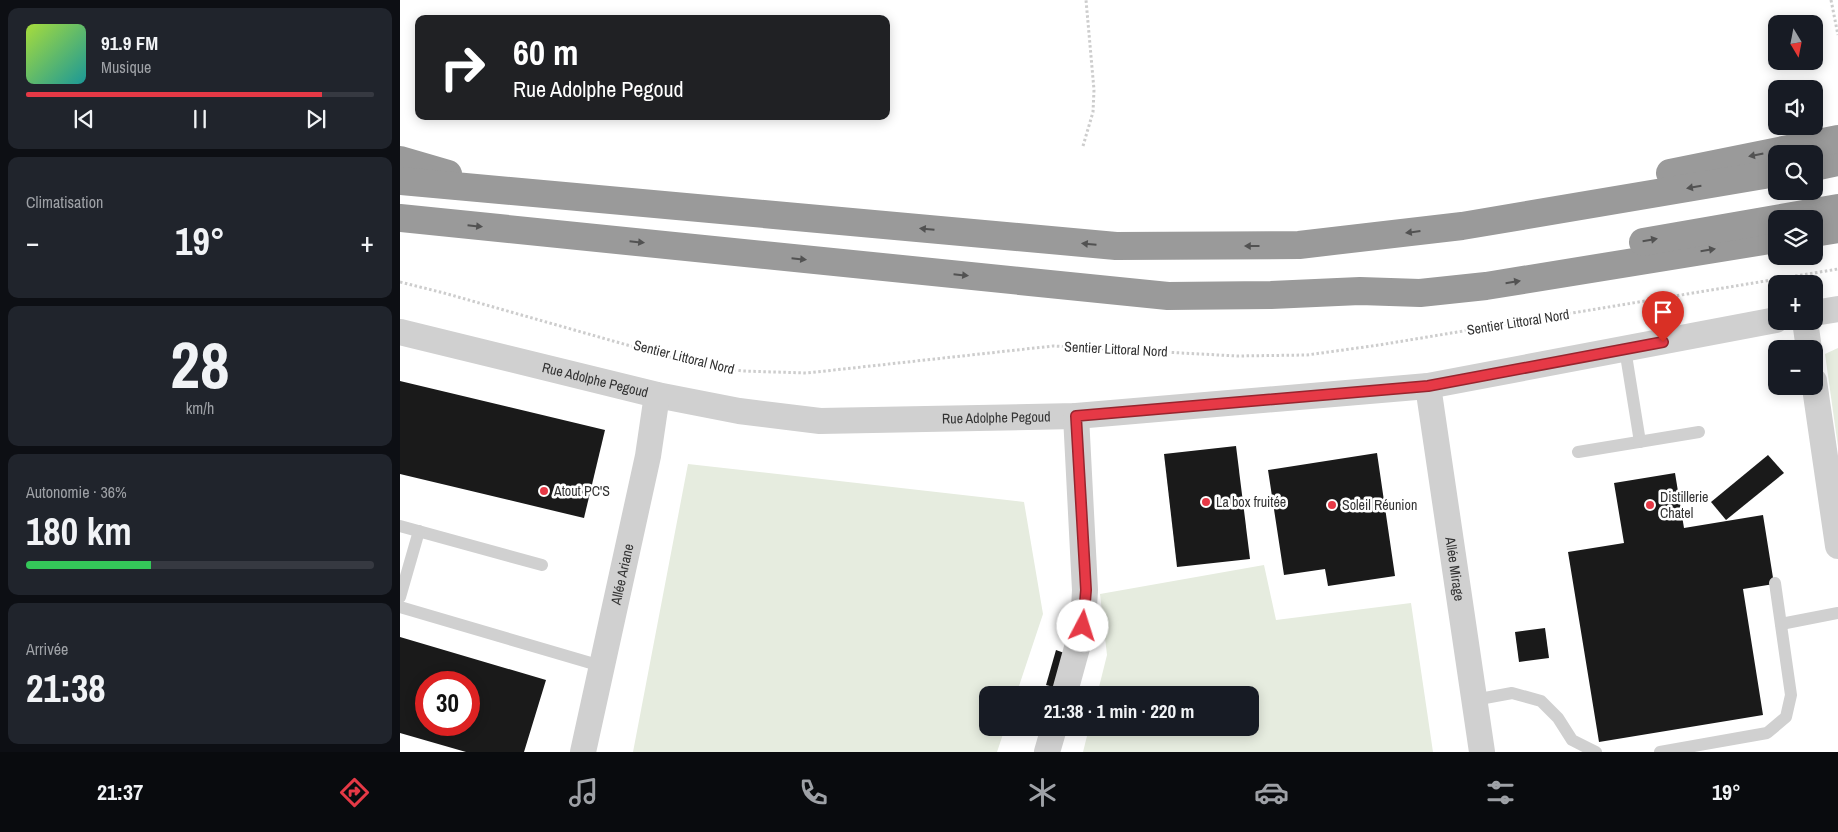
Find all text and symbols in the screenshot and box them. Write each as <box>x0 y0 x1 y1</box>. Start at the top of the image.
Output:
north arrow <box>1768 15 1822 70</box>
map controls <box>1768 15 1823 395</box>
text: 60 m <box>513 29 578 76</box>
text: 91.9 FM <box>101 30 158 56</box>
icon: right <box>430 35 495 100</box>
text: Musique <box>101 56 151 78</box>
text: Rue Adolphe Pegoud <box>513 74 684 104</box>
button: sound <box>1768 80 1823 135</box>
icon: previous <box>70 105 98 133</box>
icon: pause <box>186 105 214 133</box>
icon: next <box>302 105 330 133</box>
button: search <box>1768 145 1823 200</box>
one-way arrow <box>1747 152 1763 160</box>
one-way arrow <box>1685 183 1701 191</box>
text: Climatisation <box>26 191 103 213</box>
button: layers <box>1768 210 1823 265</box>
text: 19° <box>175 216 225 267</box>
one-way arrow <box>468 222 484 230</box>
text: − <box>26 223 39 261</box>
text: + <box>361 223 374 261</box>
one-way arrow <box>919 225 935 233</box>
one-way arrow <box>1405 228 1421 236</box>
one-way arrow <box>1642 236 1658 244</box>
one-way arrow <box>629 238 645 246</box>
one-way arrow <box>1081 239 1097 247</box>
one-way arrow <box>1243 242 1259 250</box>
one-way arrow <box>1701 246 1717 254</box>
one-way arrow <box>791 255 807 263</box>
one-way arrow <box>953 271 969 279</box>
button: + <box>1768 275 1823 330</box>
one-way arrow <box>1506 278 1522 286</box>
pin <box>1642 291 1684 342</box>
icon: arrive <box>1649 298 1677 326</box>
street label: Sentier Littoral Nord <box>1466 305 1570 339</box>
text: 28 <box>170 321 230 408</box>
street label: Sentier Littoral Nord <box>632 336 736 378</box>
street label: Sentier Littoral Nord <box>1064 337 1168 361</box>
button: − <box>1768 340 1823 395</box>
street label: Rue Adolphe Pegoud <box>540 358 650 402</box>
text: km/h <box>186 397 214 419</box>
street label: Rue Adolphe Pegoud <box>942 407 1051 428</box>
text: Autonomie · 36% <box>26 481 127 503</box>
place label: Atout PC'S <box>553 482 610 500</box>
marker: Atout PC'S <box>538 485 550 497</box>
place label: Distillerie Chatel <box>1660 488 1708 522</box>
place label: La box fruitée <box>1216 493 1286 511</box>
marker: La box fruitée <box>1200 496 1212 508</box>
place label: Soleil Réunion <box>1342 496 1417 514</box>
marker: Soleil Réunion <box>1326 499 1338 511</box>
marker: Distillerie Chatel <box>1644 499 1656 511</box>
text: 180 km <box>26 506 132 557</box>
street label: Allée Mirage <box>1441 535 1469 602</box>
street label: Allée Ariane <box>606 542 637 607</box>
position arrow <box>1056 599 1108 651</box>
text: Arrivée <box>26 638 68 660</box>
text: 21:38 <box>26 663 106 714</box>
speed limit sign: 30 <box>415 671 480 736</box>
text: 21:38 · 1 min · 220 m <box>1044 698 1194 724</box>
icon: directions <box>337 775 372 810</box>
icon: music <box>566 775 601 810</box>
icon: phone <box>796 775 831 810</box>
icon: climate <box>1025 775 1060 810</box>
icon: car <box>1254 775 1289 810</box>
icon: filters <box>1483 775 1518 810</box>
text: 21:37 <box>97 777 143 807</box>
text: 19° <box>1712 777 1741 807</box>

